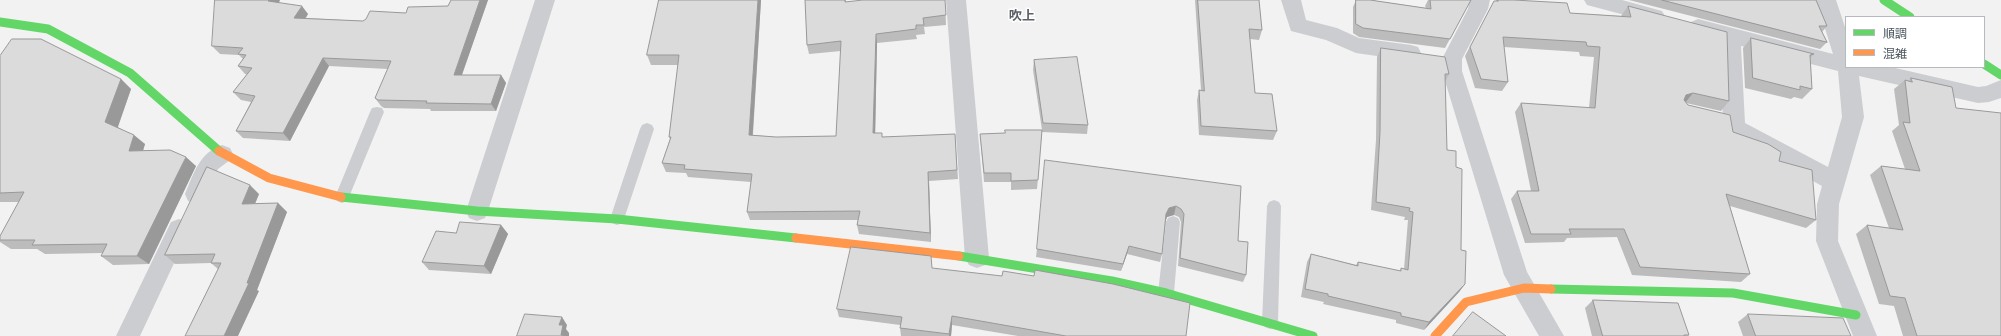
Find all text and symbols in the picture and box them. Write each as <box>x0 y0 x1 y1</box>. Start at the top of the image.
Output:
district label: 吹上 <box>1009 8 1035 24</box>
legend <box>1845 16 1985 68</box>
text: 順調 <box>1883 27 1907 41</box>
text: 混雑 <box>1883 47 1907 61</box>

